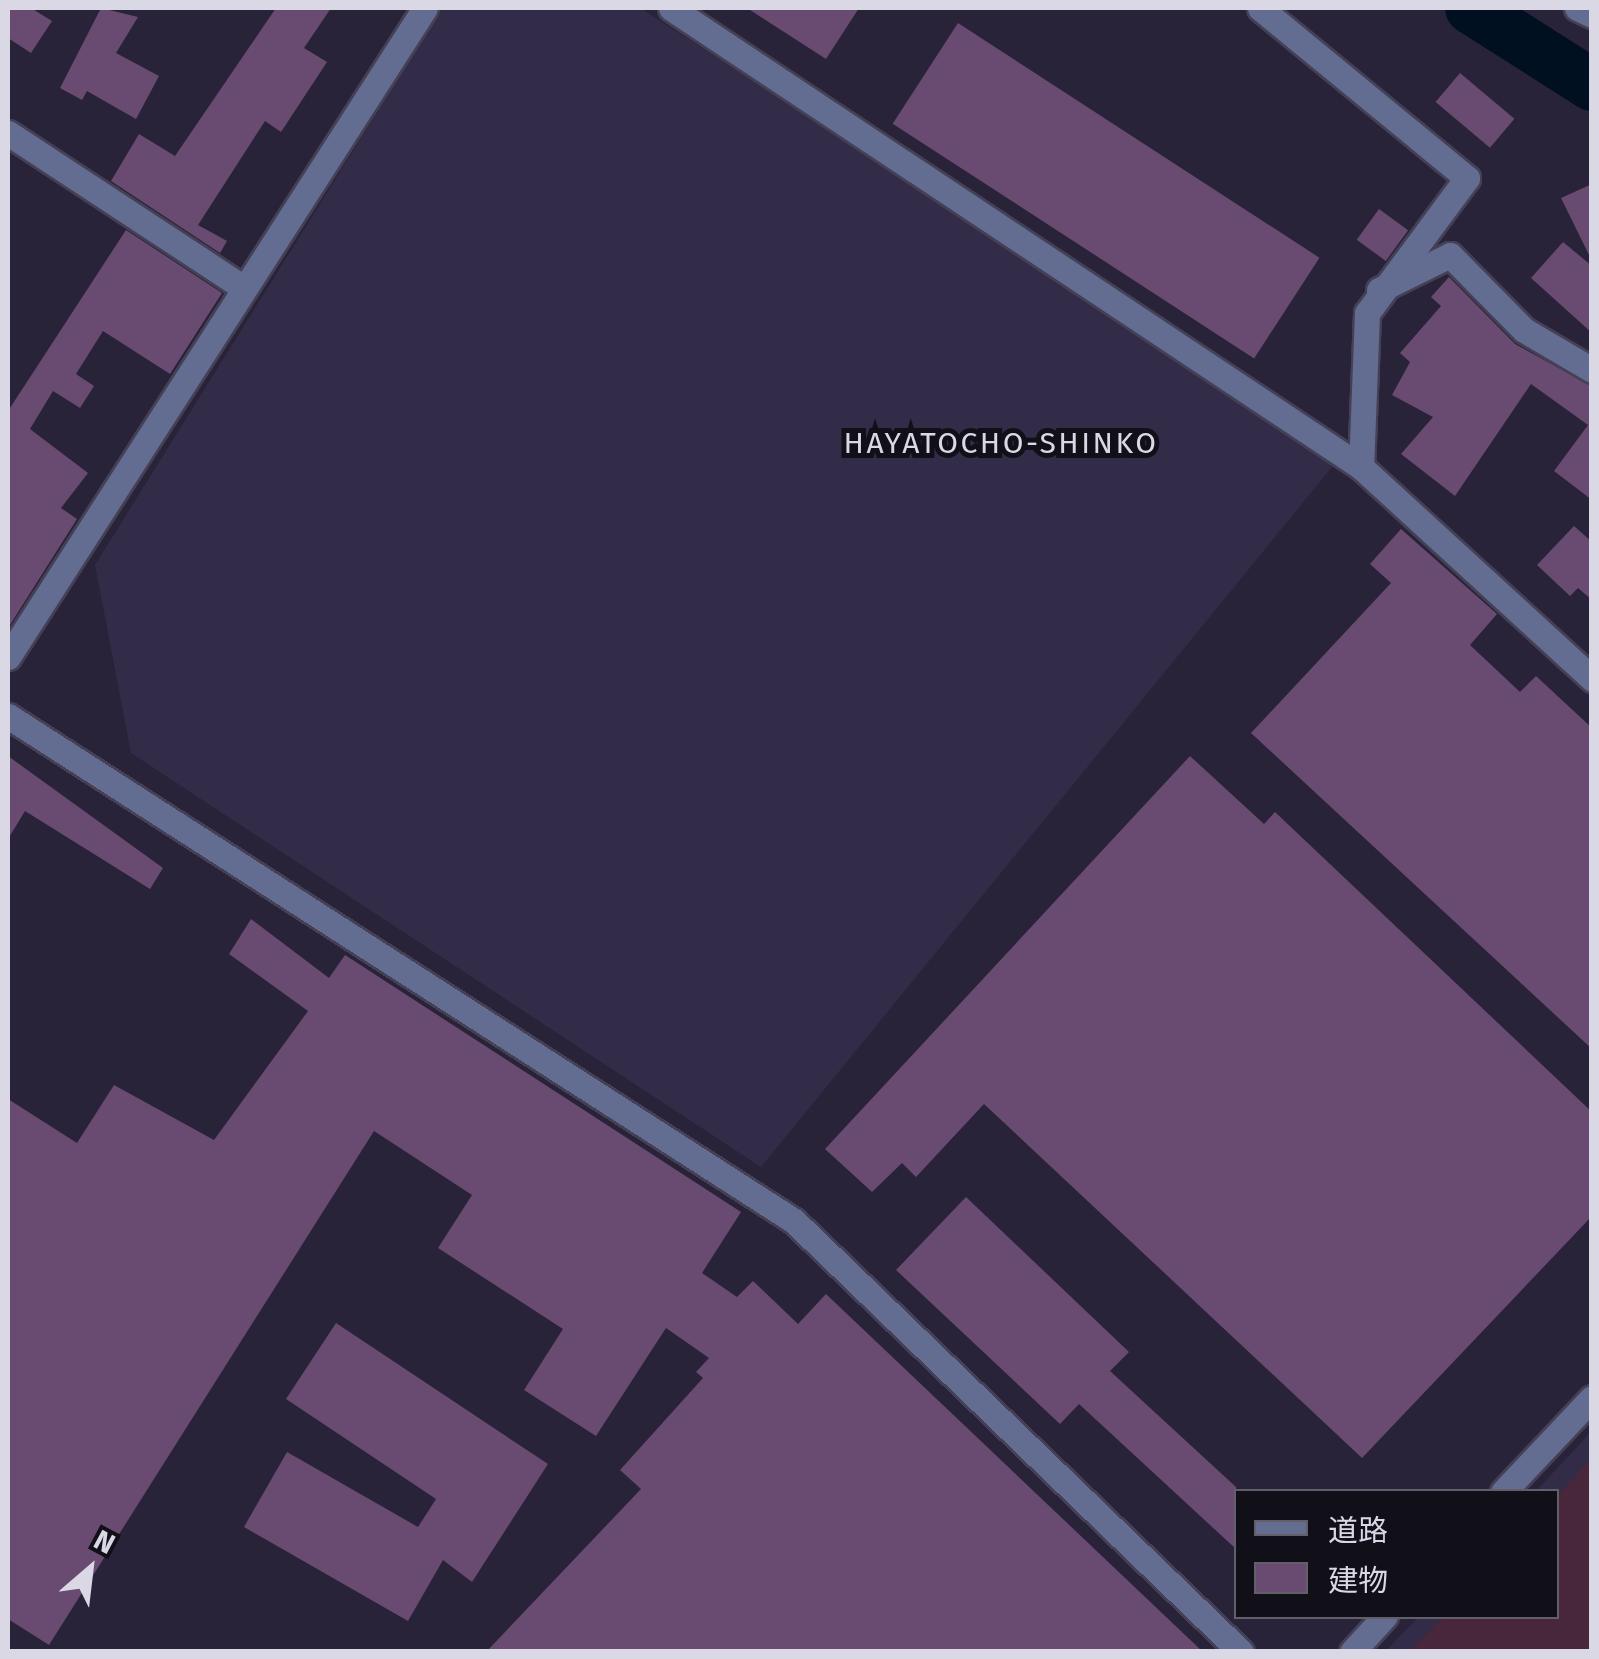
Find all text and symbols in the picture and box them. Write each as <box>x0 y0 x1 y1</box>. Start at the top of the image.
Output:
district label: HAYATOCHO-SHINKO <box>843 425 1159 461</box>
legend <box>1234 1489 1559 1619</box>
text: 道路 <box>1328 1513 1388 1549</box>
north arrow <box>40 1519 140 1619</box>
text: N <box>88 1523 120 1561</box>
text: 建物 <box>1328 1563 1388 1599</box>

